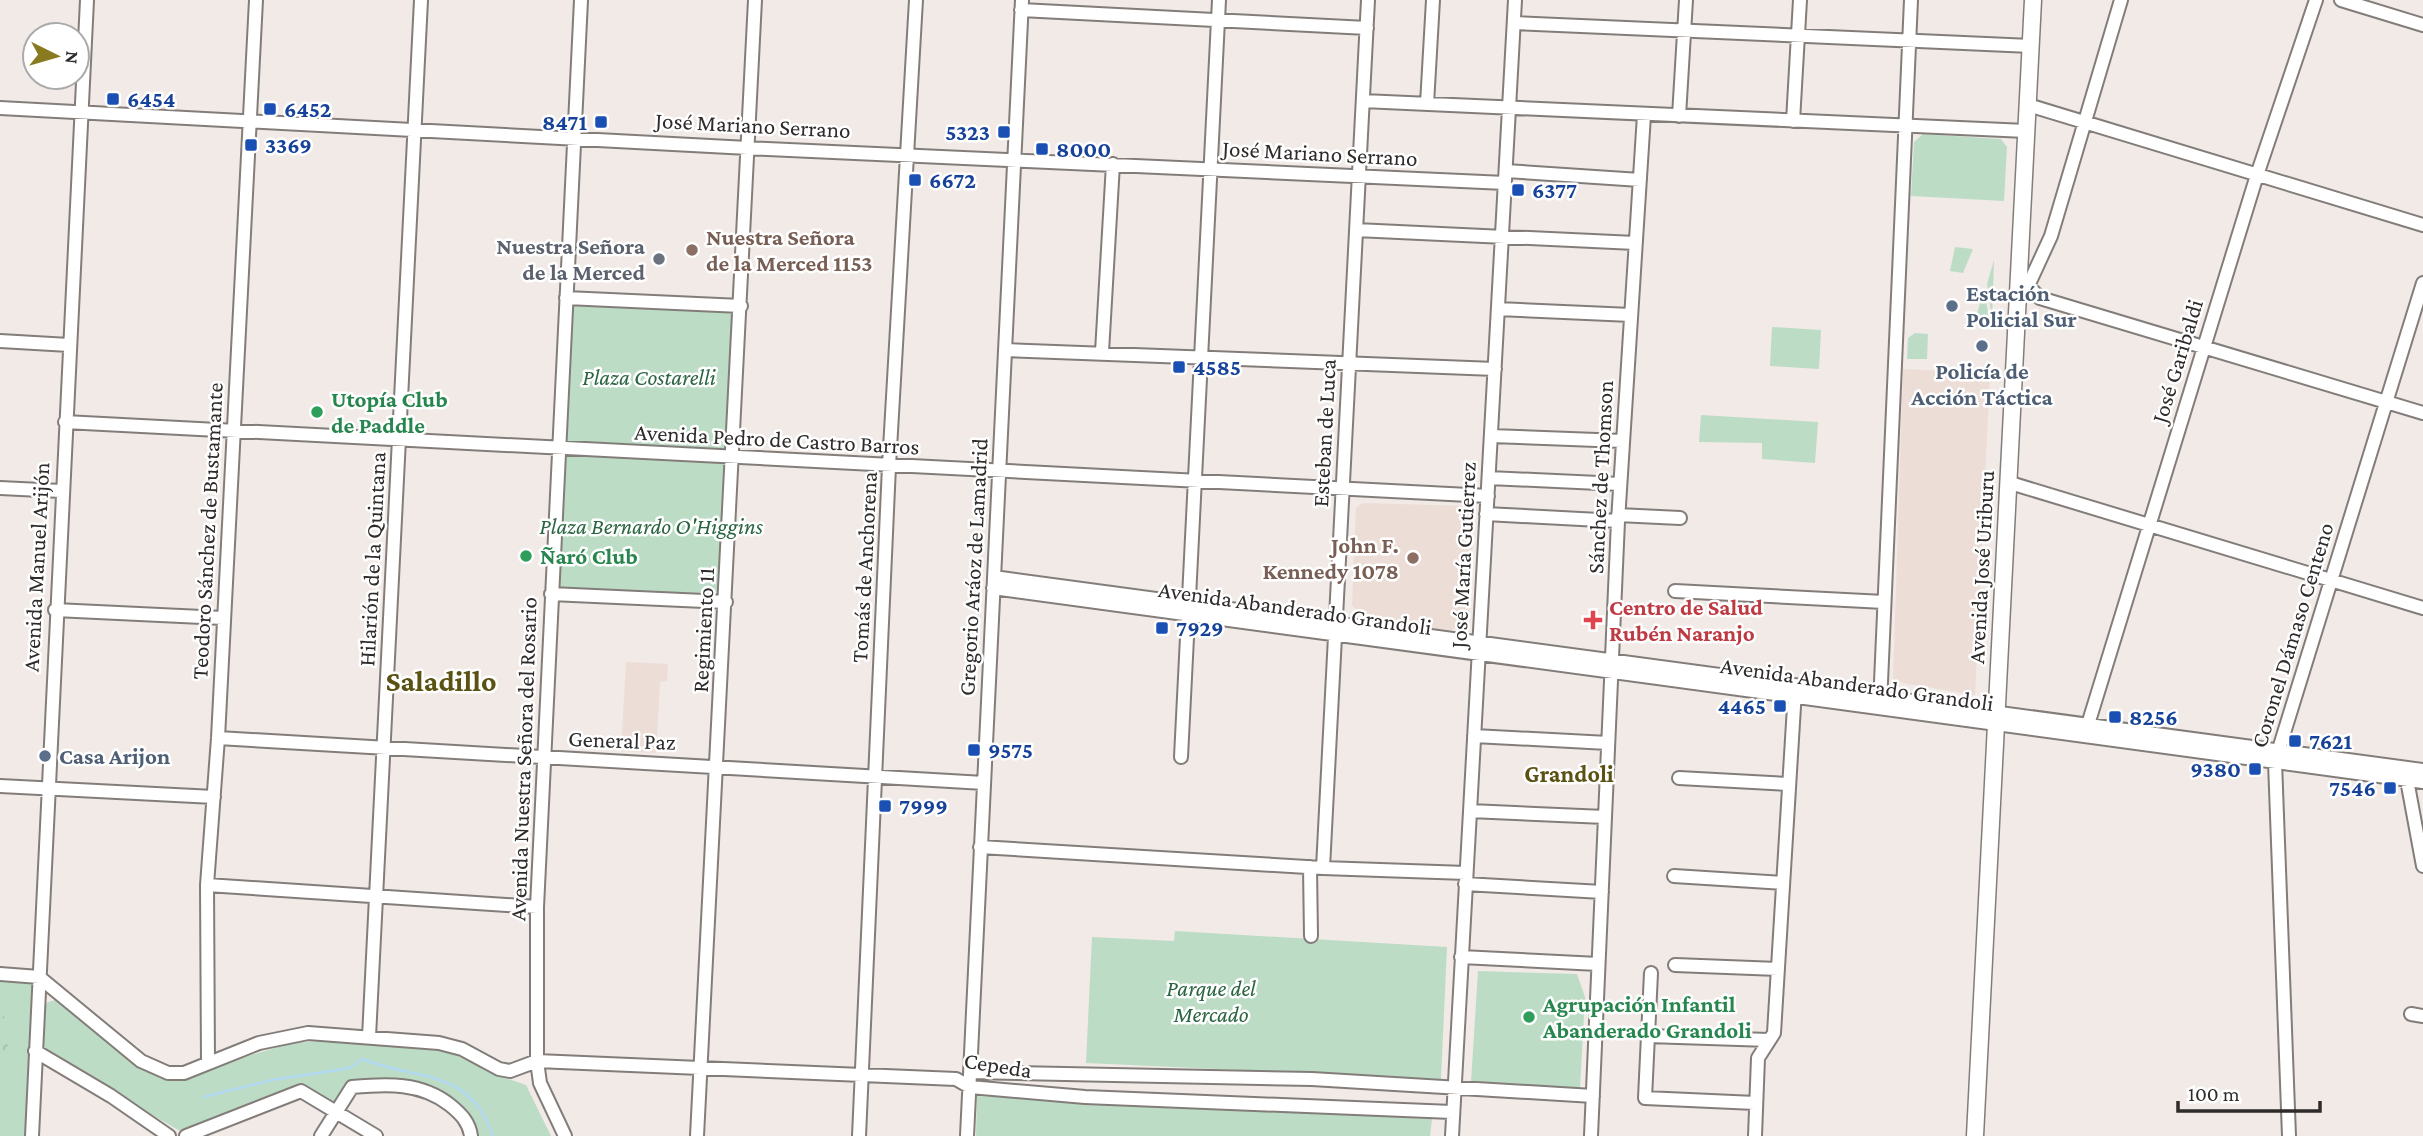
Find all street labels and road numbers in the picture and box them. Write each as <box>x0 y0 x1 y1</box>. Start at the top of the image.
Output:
street label: José Mariano Serrano <box>653 107 851 143</box>
street label: José Mariano Serrano <box>1220 135 1418 171</box>
street label: José Garibaldi <box>2145 296 2208 428</box>
street label: Esteban de Luca <box>1307 358 1341 508</box>
street label: Sánchez de Thomson <box>1582 380 1618 574</box>
street label: Teodoro Sánchez de Bustamante <box>186 382 228 680</box>
street label: Avenida Pedro de Castro Barros <box>634 419 920 459</box>
street label: Gregorio Aráoz de Lamadrid <box>953 438 993 696</box>
street label: Hilarión de la Quintana <box>353 451 391 667</box>
street label: Avenida Manuel Arijón <box>18 461 54 673</box>
street label: José María Gutierrez <box>1445 461 1481 651</box>
street label: Tomás de Anchorena <box>846 470 882 663</box>
street label: Avenida José Uriburu <box>1963 470 1999 664</box>
street label: Coronel Dámaso Centeno <box>2245 519 2339 751</box>
street label: Regimiento 11 <box>687 567 719 693</box>
street label: Avenida Abanderado Grandoli <box>1157 576 1433 640</box>
street label: Avenida Nuestra Señora del Rosario <box>504 596 542 922</box>
street label: Avenida Abanderado Grandoli <box>1719 652 1995 716</box>
street label: General Paz <box>568 725 676 755</box>
street label: Cepeda <box>962 1047 1034 1083</box>

